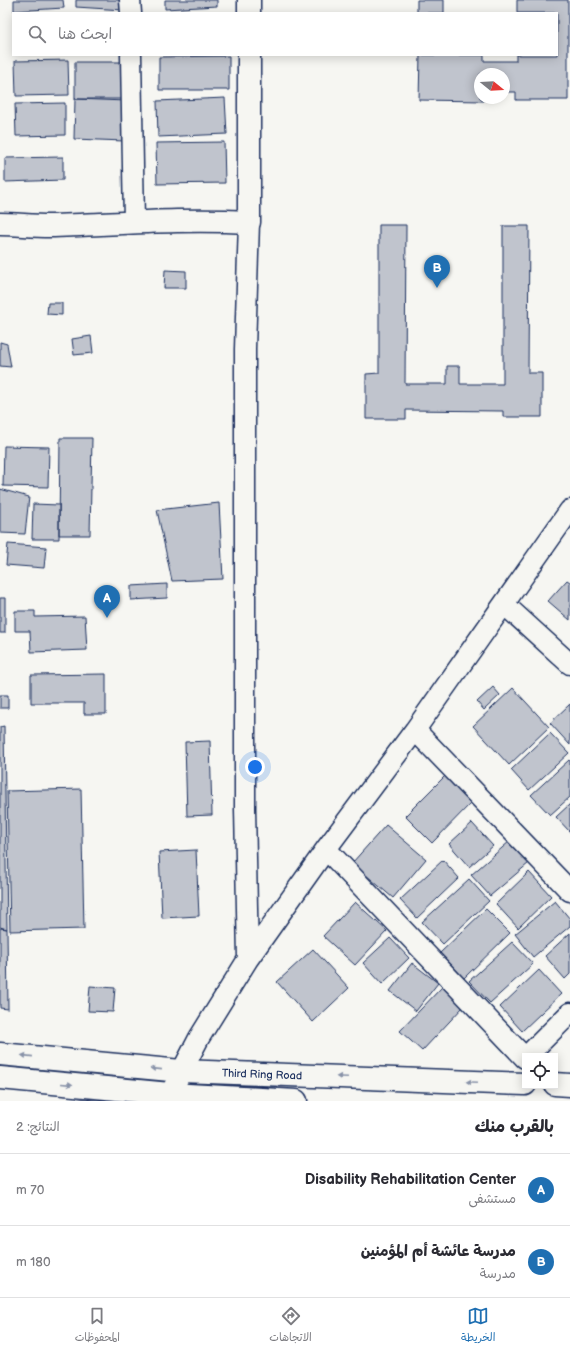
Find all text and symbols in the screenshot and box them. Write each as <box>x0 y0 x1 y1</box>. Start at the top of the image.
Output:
search box <box>12 12 558 56</box>
icon: search <box>26 23 48 45</box>
text: ابحث هنا <box>58 25 112 44</box>
north arrow <box>474 68 510 104</box>
pin: B <box>424 255 450 288</box>
pin: A <box>94 585 120 618</box>
your location <box>245 757 265 777</box>
one-way arrow <box>21 1053 33 1060</box>
map controls <box>522 1053 558 1089</box>
button: locate <box>522 1053 558 1089</box>
one-way arrow <box>150 1066 162 1072</box>
street label: Third Ring Road <box>222 1067 302 1082</box>
one-way arrow <box>336 1074 348 1081</box>
one-way arrow <box>465 1079 478 1085</box>
one-way arrow <box>61 1081 73 1088</box>
text: بالقرب منك <box>475 1117 554 1137</box>
text: النتائج: 2 <box>16 1119 60 1135</box>
text: Disability Rehabilitation Center <box>305 1170 516 1189</box>
text: 70 m <box>16 1182 44 1198</box>
text: A <box>537 1182 545 1198</box>
text: مستشفى <box>468 1191 516 1207</box>
text: مدرسة عائشة أم المؤمنين <box>361 1242 516 1261</box>
text: 180 m <box>16 1254 51 1270</box>
text: B <box>536 1254 546 1270</box>
text: مدرسة <box>480 1266 516 1282</box>
tab: المحفوظات <box>75 1305 120 1347</box>
tab: الاتجاهات <box>269 1305 312 1347</box>
tab: الخريطة <box>461 1305 495 1347</box>

